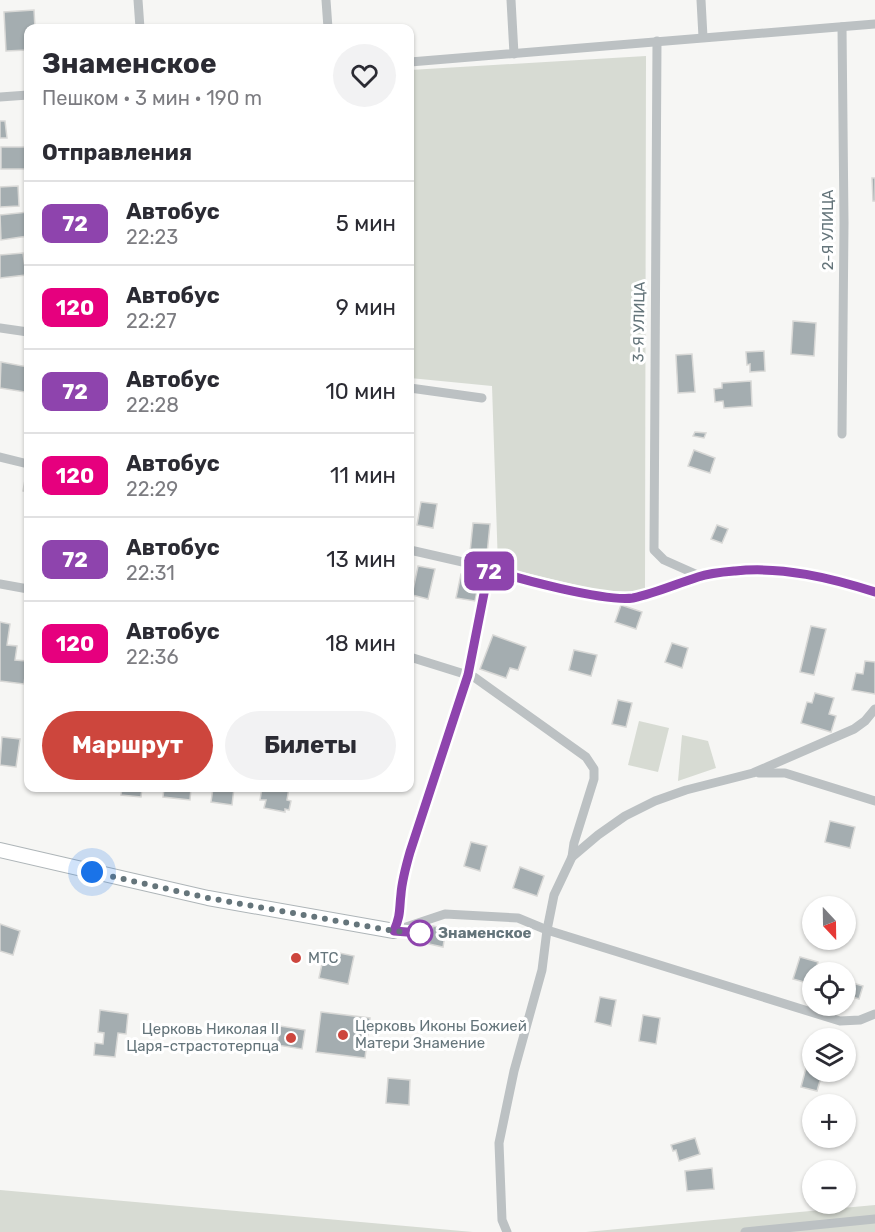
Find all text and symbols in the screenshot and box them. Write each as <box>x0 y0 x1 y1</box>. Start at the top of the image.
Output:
button: heart <box>333 44 396 107</box>
text: Знаменское <box>42 47 217 80</box>
text: Пешком · 3 мин · 190 m <box>42 86 262 110</box>
text: Отправления <box>42 139 192 166</box>
street label: 2-Я УЛИЦА <box>819 190 837 270</box>
text: Автобус <box>126 198 220 225</box>
text: 5 мин <box>336 210 396 237</box>
text: 72 <box>62 211 88 236</box>
text: 22:23 <box>126 225 178 249</box>
street label: 3-Я УЛИЦА <box>629 281 649 363</box>
text: Автобус <box>126 282 220 309</box>
text: 9 мин <box>336 294 396 321</box>
text: 120 <box>56 295 94 320</box>
text: 22:27 <box>126 309 177 333</box>
text: Автобус <box>126 366 220 393</box>
text: 10 мин <box>325 378 396 405</box>
text: 72 <box>62 379 88 404</box>
text: 22:28 <box>126 393 179 417</box>
text: Автобус <box>126 450 220 477</box>
text: 11 мин <box>330 462 396 489</box>
text: 120 <box>56 463 94 488</box>
text: 22:29 <box>126 477 178 501</box>
text: Автобус <box>126 534 220 561</box>
text: 13 мин <box>326 546 396 573</box>
text: 72 <box>62 547 88 572</box>
line badge: 72 <box>462 552 516 590</box>
text: 72 <box>476 559 502 584</box>
text: 22:31 <box>126 561 175 585</box>
text: Автобус <box>126 618 220 645</box>
text: 18 мин <box>325 630 396 657</box>
text: 120 <box>56 631 94 656</box>
text: 22:36 <box>126 645 179 669</box>
button: Маршрут <box>42 711 213 780</box>
button: Билеты <box>225 711 396 780</box>
your location <box>77 857 107 887</box>
north arrow <box>802 896 856 950</box>
map controls <box>802 896 856 1214</box>
marker: Знаменское <box>407 920 433 946</box>
place label: Знаменское <box>438 924 532 942</box>
place label: МТС <box>308 949 339 967</box>
marker: МТС <box>289 951 303 965</box>
button: locate <box>802 962 856 1016</box>
place label: Церковь Иконы Божией Матери Знамение <box>355 1017 527 1052</box>
place label: Церковь Николая II Царя-страстотерпца <box>126 1020 279 1055</box>
marker: Церковь Иконы Божией Матери Знамение <box>336 1028 350 1042</box>
button: layers <box>802 1028 856 1082</box>
marker: Церковь Николая II Царя-страстотерпца <box>284 1031 298 1045</box>
button: + <box>802 1094 856 1148</box>
button: − <box>802 1160 856 1214</box>

